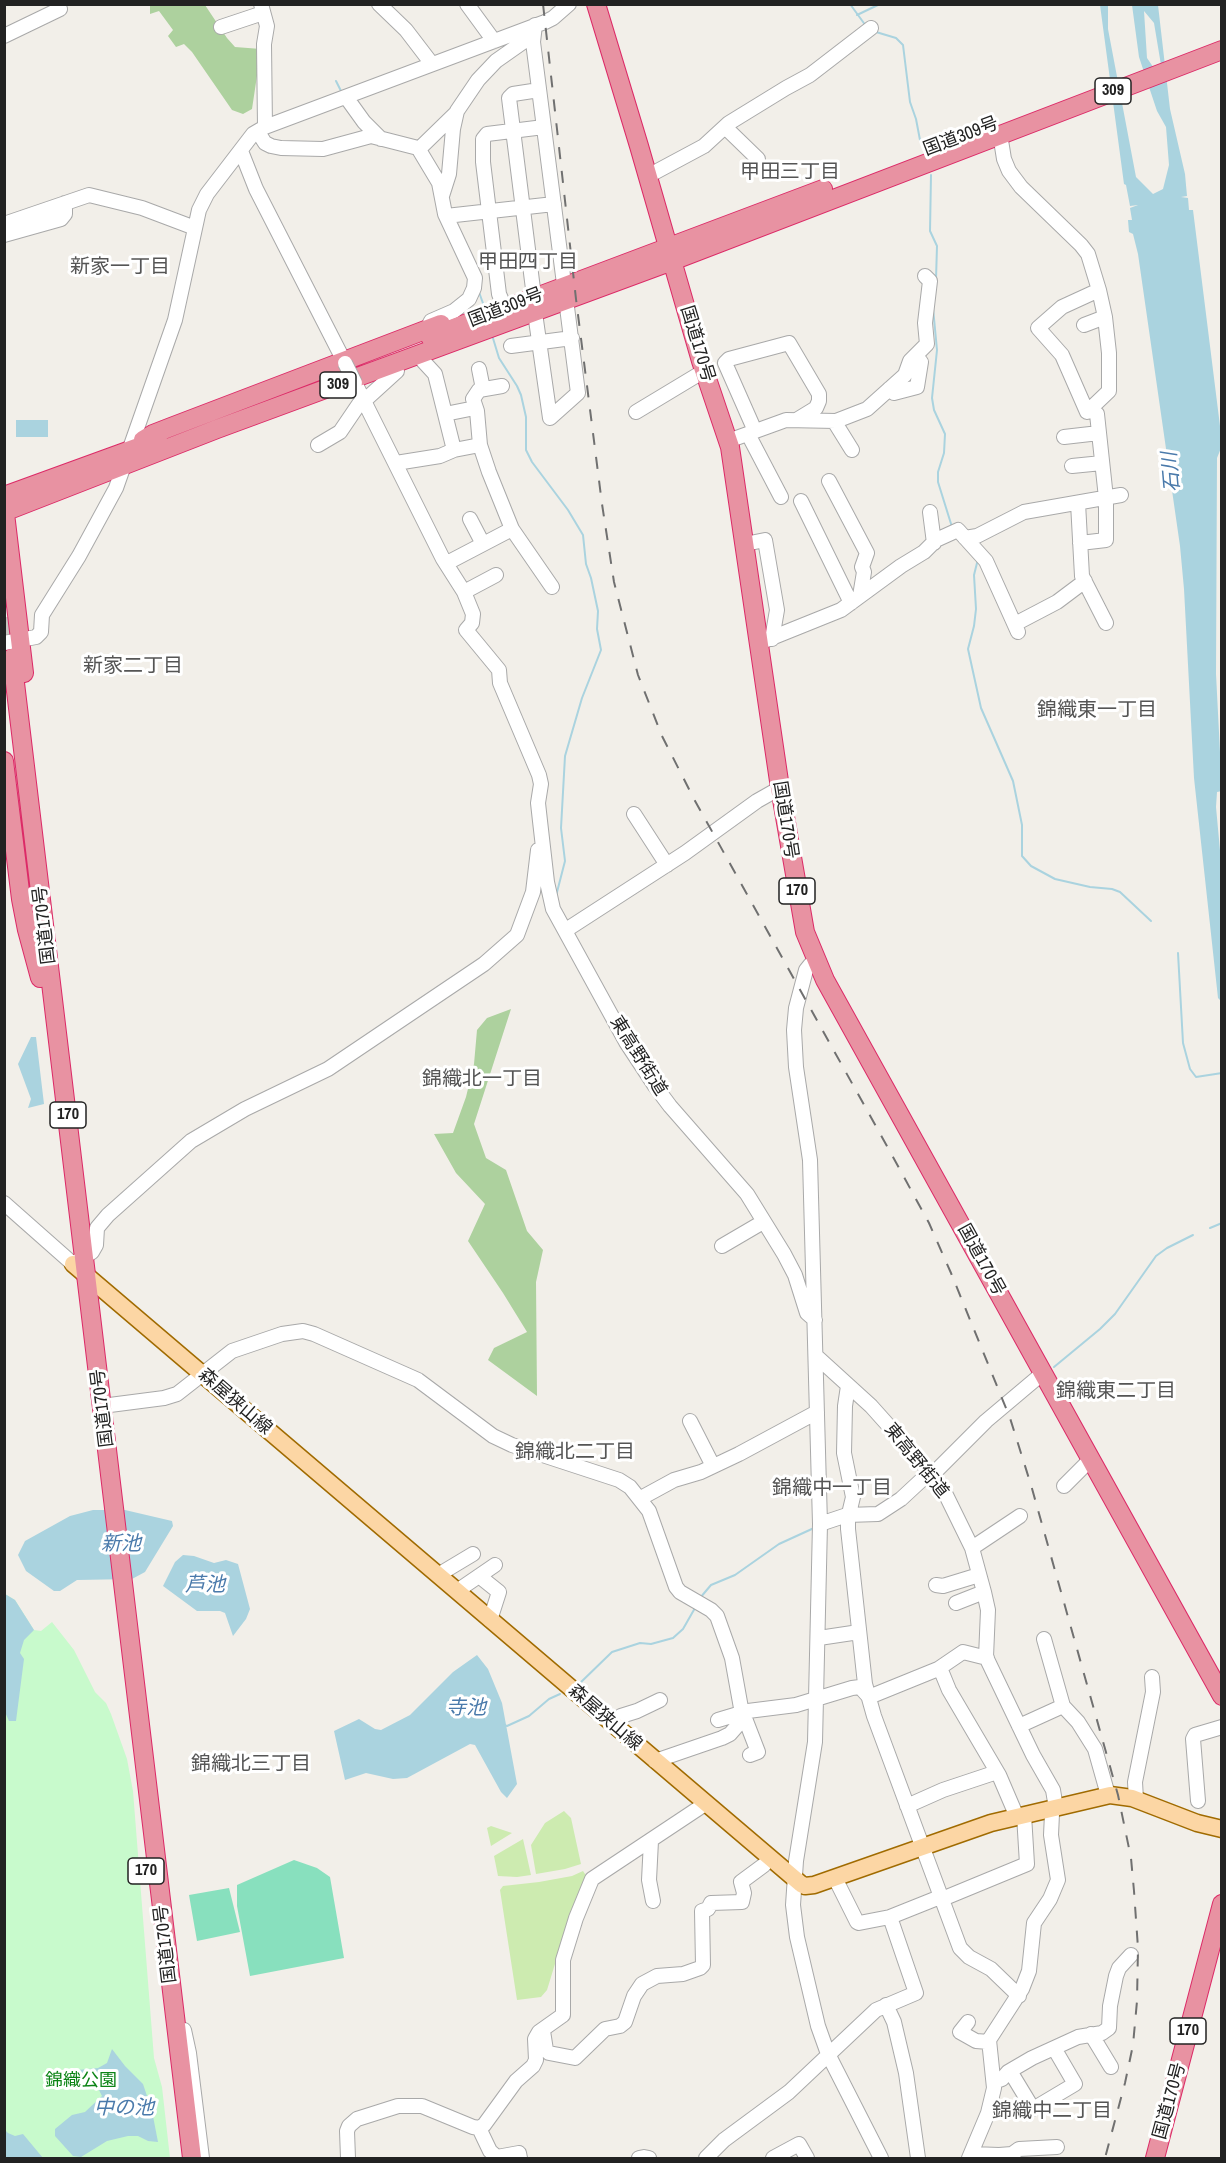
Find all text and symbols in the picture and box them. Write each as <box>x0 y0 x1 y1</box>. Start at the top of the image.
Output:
road number: 309 <box>1095 78 1131 104</box>
street label: 国道309号 <box>920 113 1002 161</box>
district label: 甲田三丁目 <box>740 161 840 185</box>
district label: 甲田四丁目 <box>478 251 578 275</box>
district label: 新家一丁目 <box>70 256 170 280</box>
street label: 国道309号 <box>465 284 547 332</box>
street label: 国道170号 <box>675 303 719 385</box>
road number: 309 <box>320 372 356 398</box>
water label: 石川 <box>1158 451 1186 493</box>
district label: 新家二丁目 <box>83 655 183 679</box>
district label: 錦織東一丁目 <box>1037 699 1157 723</box>
street label: 国道170号 <box>768 779 802 861</box>
road number: 170 <box>779 878 815 904</box>
street label: 国道170号 <box>29 885 61 965</box>
street label: 東高野街道 <box>605 1012 671 1100</box>
district label: 錦織北一丁目 <box>422 1068 542 1092</box>
road number: 170 <box>50 1102 86 1128</box>
street label: 国道170号 <box>952 1220 1010 1300</box>
street label: 森屋狭山線 <box>194 1364 276 1440</box>
street label: 国道170号 <box>87 1368 119 1448</box>
district label: 錦織東二丁目 <box>1056 1380 1176 1404</box>
street label: 東高野街道 <box>879 1419 953 1503</box>
district label: 錦織北二丁目 <box>515 1441 635 1465</box>
district label: 錦織中一丁目 <box>772 1477 892 1501</box>
water label: 新池 <box>101 1533 141 1557</box>
water label: 芦池 <box>185 1574 225 1598</box>
street label: 森屋狭山線 <box>564 1680 646 1756</box>
water label: 寺池 <box>446 1697 486 1721</box>
district label: 錦織北三丁目 <box>191 1753 311 1777</box>
road number: 170 <box>128 1858 164 1884</box>
street label: 国道170号 <box>150 1904 182 1984</box>
road number: 170 <box>1170 2018 1206 2044</box>
street label: 国道170号 <box>1149 2060 1191 2142</box>
park label: 錦織公園 <box>45 2070 117 2092</box>
water label: 中の池 <box>94 2097 154 2121</box>
district label: 錦織中二丁目 <box>992 2100 1112 2124</box>

